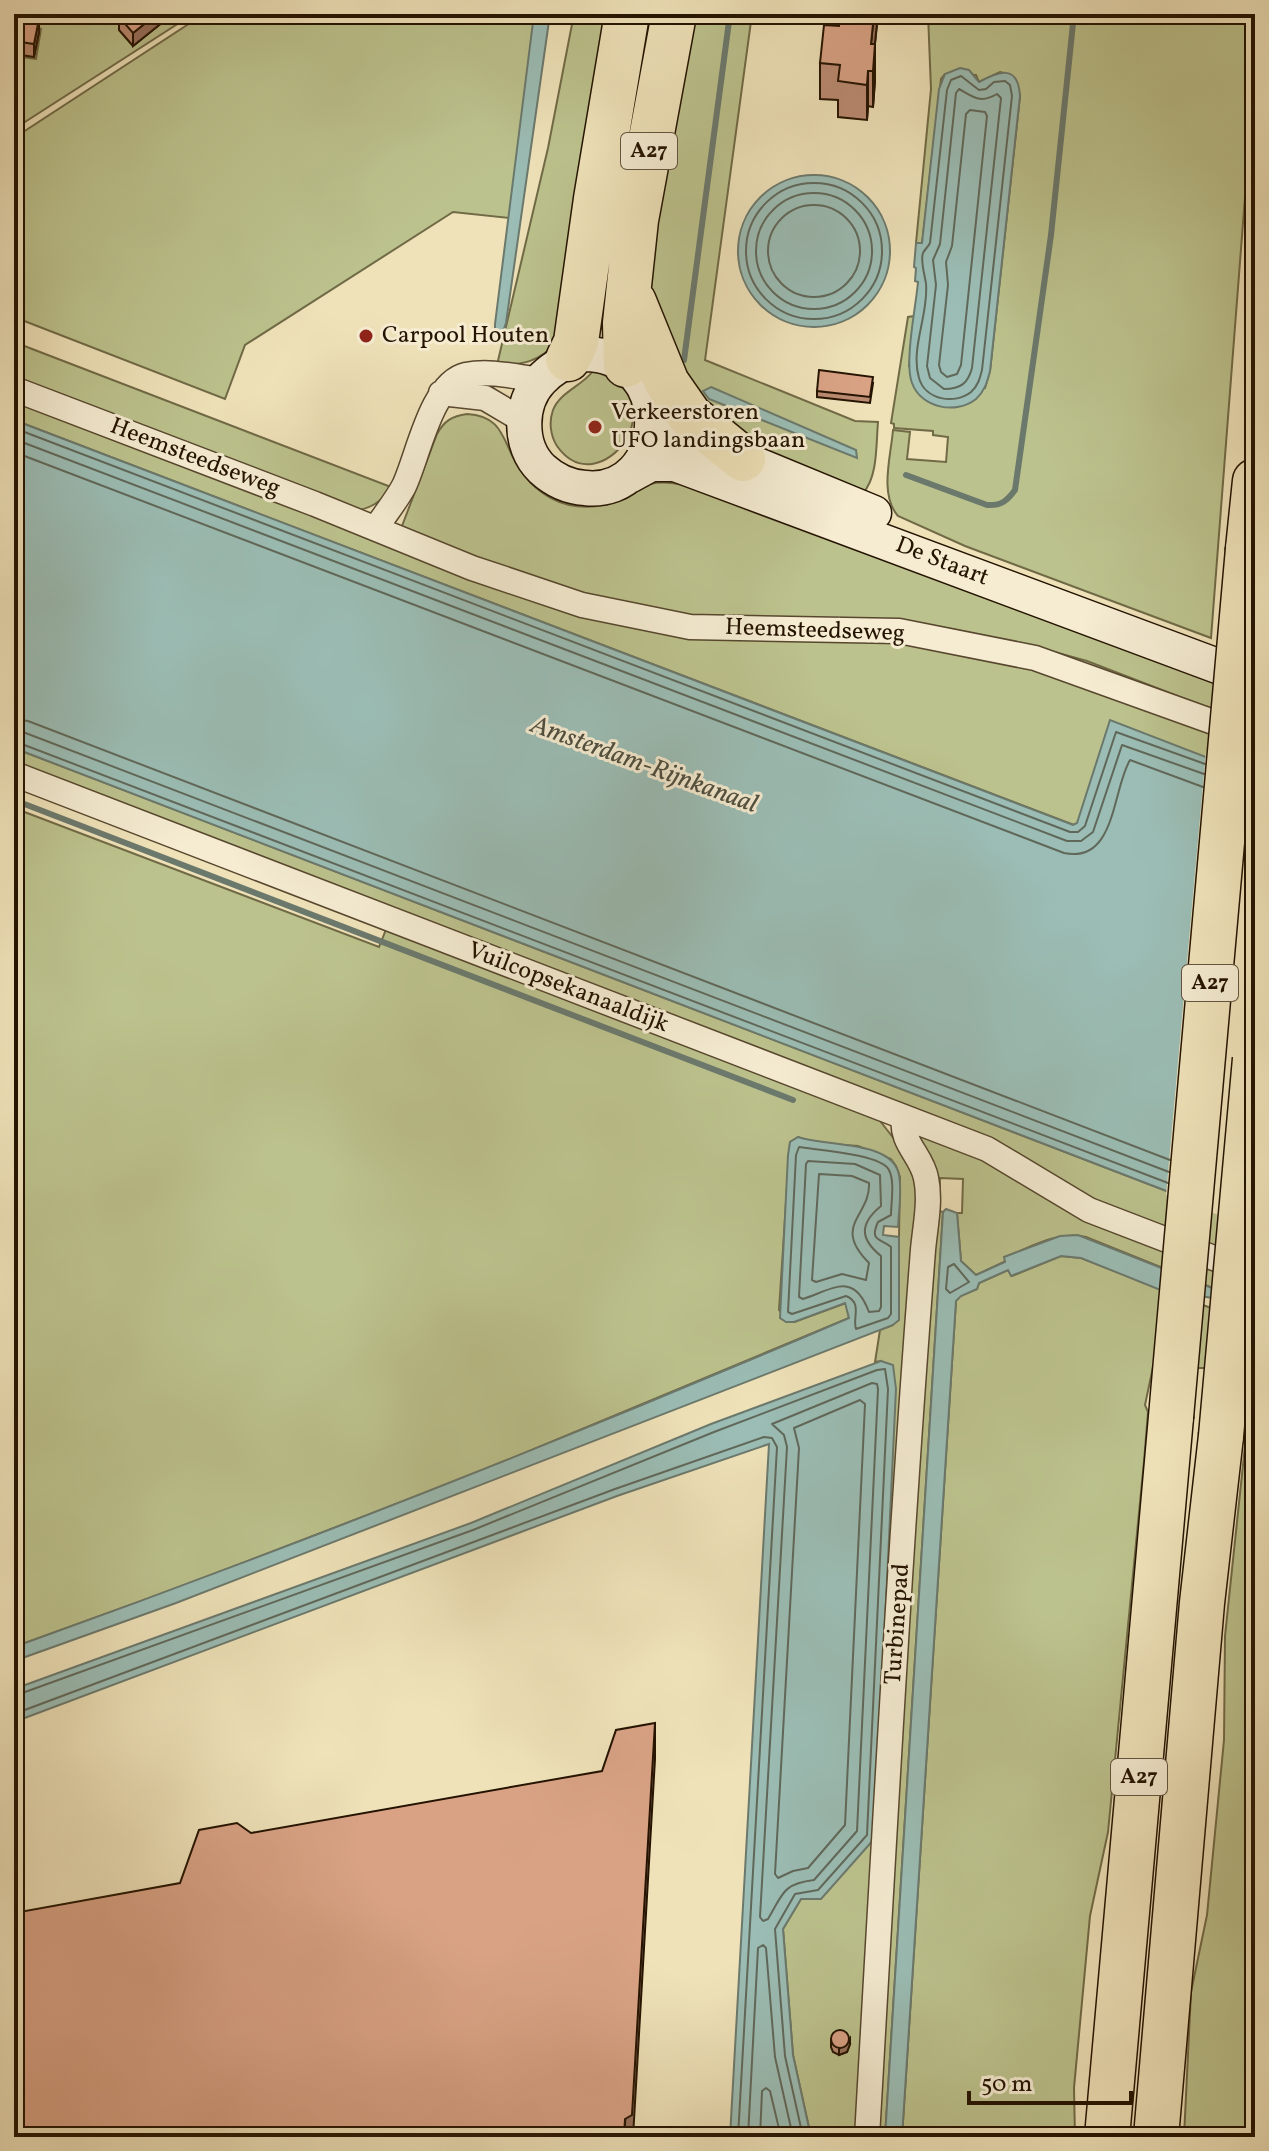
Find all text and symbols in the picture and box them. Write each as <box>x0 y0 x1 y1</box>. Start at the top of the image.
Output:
road number: A27 <box>621 133 677 169</box>
place label: Carpool Houten <box>382 319 549 353</box>
marker: Carpool Houten <box>357 327 375 345</box>
place label: Verkeerstoren UFO landingsbaan <box>611 396 805 458</box>
street label: Heemsteedseweg <box>105 410 285 506</box>
marker: Verkeerstoren UFO landingsbaan <box>586 418 604 436</box>
street label: De Staart <box>890 529 994 595</box>
street label: Heemsteedseweg <box>724 611 906 651</box>
water label: Amsterdam-Rijnkanaal <box>524 707 763 823</box>
street label: Vuilcopsekanaaldijk <box>463 934 673 1042</box>
road number: A27 <box>1182 965 1238 1001</box>
street label: Turbinepad <box>877 1562 919 1686</box>
road number: A27 <box>1111 1759 1167 1795</box>
scale bar <box>969 2055 1131 2105</box>
text: 50 m <box>981 2068 1033 2102</box>

